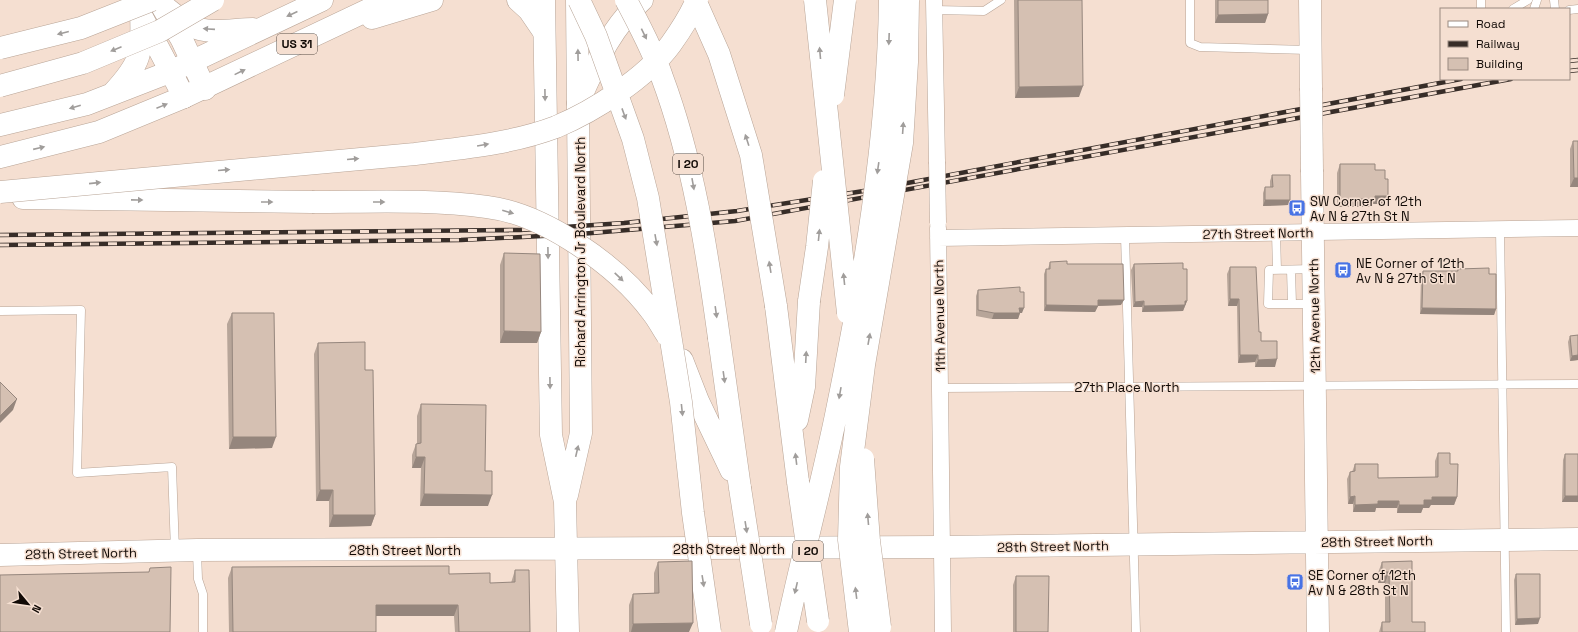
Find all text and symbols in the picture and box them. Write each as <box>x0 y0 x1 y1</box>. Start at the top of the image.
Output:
legend <box>1440 8 1570 80</box>
one-way arrow <box>286 11 298 17</box>
text: Road <box>1476 16 1505 32</box>
one-way arrow <box>203 26 215 33</box>
one-way arrow <box>641 29 647 40</box>
one-way arrow <box>56 30 68 36</box>
one-way arrow <box>885 33 892 45</box>
road number: US 31 <box>277 34 317 54</box>
text: Railway <box>1476 36 1520 52</box>
one-way arrow <box>109 47 121 53</box>
one-way arrow <box>816 47 823 59</box>
one-way arrow <box>575 48 581 61</box>
text: Building <box>1476 56 1523 72</box>
one-way arrow <box>234 69 245 75</box>
one-way arrow <box>542 89 548 102</box>
one-way arrow <box>157 103 168 109</box>
one-way arrow <box>69 104 81 110</box>
one-way arrow <box>622 109 628 121</box>
one-way arrow <box>900 122 907 134</box>
one-way arrow <box>743 133 749 145</box>
street label: Richard Arrington Jr Boulevard North <box>572 137 589 367</box>
one-way arrow <box>477 142 489 148</box>
one-way arrow <box>33 144 46 150</box>
road number: I 20 <box>673 154 703 174</box>
one-way arrow <box>347 156 359 162</box>
one-way arrow <box>875 162 881 174</box>
one-way arrow <box>218 167 230 174</box>
one-way arrow <box>690 178 696 191</box>
one-way arrow <box>88 179 101 186</box>
place label: SW Corner of 12th Av N & 27th St N <box>1310 193 1422 225</box>
one-way arrow <box>131 197 144 203</box>
bus stop icon: SW Corner of 12th Av N & 27th St N <box>1287 198 1307 218</box>
one-way arrow <box>261 199 274 205</box>
one-way arrow <box>373 199 386 205</box>
one-way arrow <box>502 209 514 215</box>
street label: 27th Street North <box>1202 224 1314 243</box>
one-way arrow <box>815 229 822 241</box>
one-way arrow <box>653 234 659 246</box>
one-way arrow <box>545 247 551 260</box>
place label: NE Corner of 12th Av N & 27th St N <box>1356 255 1465 287</box>
street label: 12th Avenue North <box>1305 258 1324 374</box>
street label: 11th Avenue North <box>930 259 949 373</box>
bus stop icon: NE Corner of 12th Av N & 27th St N <box>1333 260 1353 280</box>
one-way arrow <box>767 261 773 273</box>
one-way arrow <box>614 272 624 282</box>
one-way arrow <box>841 273 847 285</box>
one-way arrow <box>713 306 719 318</box>
one-way arrow <box>866 333 872 345</box>
one-way arrow <box>802 351 809 363</box>
one-way arrow <box>721 371 727 383</box>
one-way arrow <box>547 377 554 389</box>
street label: 27th Place North <box>1075 379 1179 396</box>
one-way arrow <box>836 387 842 399</box>
one-way arrow <box>678 404 685 416</box>
one-way arrow <box>575 445 581 457</box>
one-way arrow <box>792 453 799 465</box>
one-way arrow <box>864 513 871 525</box>
one-way arrow <box>743 521 749 533</box>
street label: 28th Street North <box>1321 532 1433 551</box>
street label: 28th Street North <box>997 537 1109 556</box>
street label: 28th Street North <box>673 541 785 558</box>
road number: I 20 <box>793 541 823 561</box>
street label: 28th Street North <box>349 542 461 559</box>
street label: 28th Street North <box>25 544 137 563</box>
place label: SE Corner of 12th Av N & 28th St N <box>1308 567 1416 599</box>
bus stop icon: SE Corner of 12th Av N & 28th St N <box>1285 572 1305 592</box>
one-way arrow <box>700 575 706 587</box>
one-way arrow <box>792 582 798 594</box>
north arrow <box>8 584 48 624</box>
one-way arrow <box>852 587 859 599</box>
text: N <box>29 602 45 615</box>

